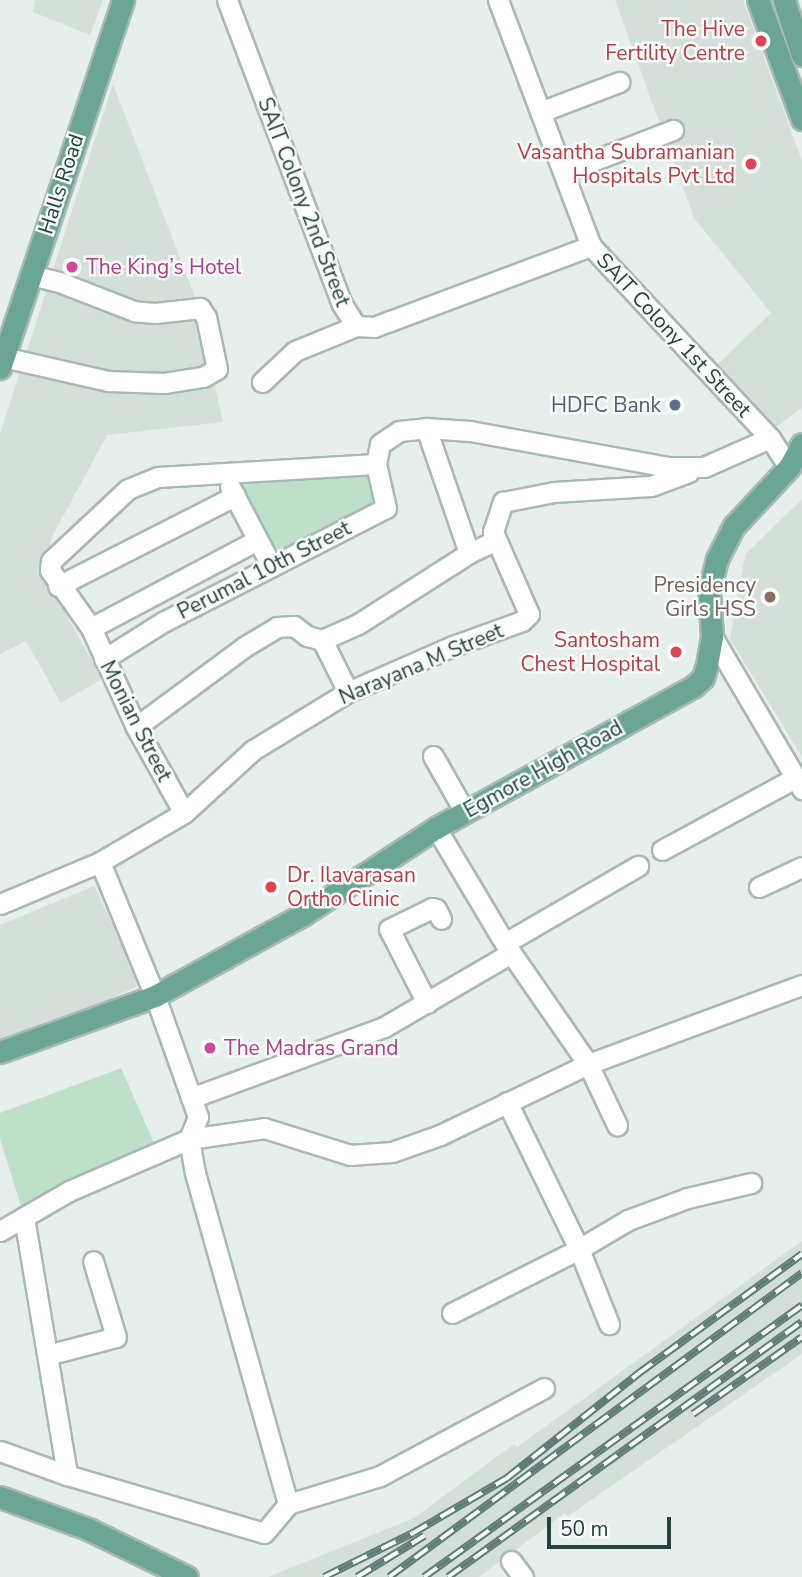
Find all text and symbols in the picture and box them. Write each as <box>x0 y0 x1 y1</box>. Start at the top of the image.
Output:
place label: The Hive Fertility Centre <box>605 16 745 66</box>
marker: The Hive Fertility Centre <box>751 31 771 51</box>
street label: SAIT Colony 2nd Street <box>252 94 356 310</box>
street label: Halls Road <box>33 131 89 237</box>
place label: Vasantha Subramanian Hospitals Pvt Ltd <box>517 139 735 189</box>
marker: Vasantha Subramanian Hospitals Pvt Ltd <box>741 154 761 174</box>
street label: SAIT Colony 1st Street <box>591 248 757 422</box>
place label: The King’s Hotel <box>86 254 241 280</box>
marker: The King’s Hotel <box>64 259 80 275</box>
place label: HDFC Bank <box>551 392 661 418</box>
marker: HDFC Bank <box>667 397 683 413</box>
street label: Perumal 10th Street <box>173 515 355 625</box>
place label: Presidency Girls HSS <box>653 572 756 622</box>
marker: Presidency Girls HSS <box>762 589 778 605</box>
street label: Narayana M Street <box>335 618 507 710</box>
place label: Santosham Chest Hospital <box>520 627 660 677</box>
marker: Santosham Chest Hospital <box>666 642 686 662</box>
street label: Monian Street <box>95 656 177 786</box>
street label: Egmore High Road <box>459 715 627 823</box>
place label: Dr. Ilavarasan Ortho Clinic <box>287 862 416 912</box>
marker: Dr. Ilavarasan Ortho Clinic <box>261 877 281 897</box>
place label: The Madras Grand <box>224 1035 398 1061</box>
marker: The Madras Grand <box>202 1040 218 1056</box>
scale bar <box>550 1504 674 1548</box>
text: 50 m <box>560 1515 609 1543</box>

